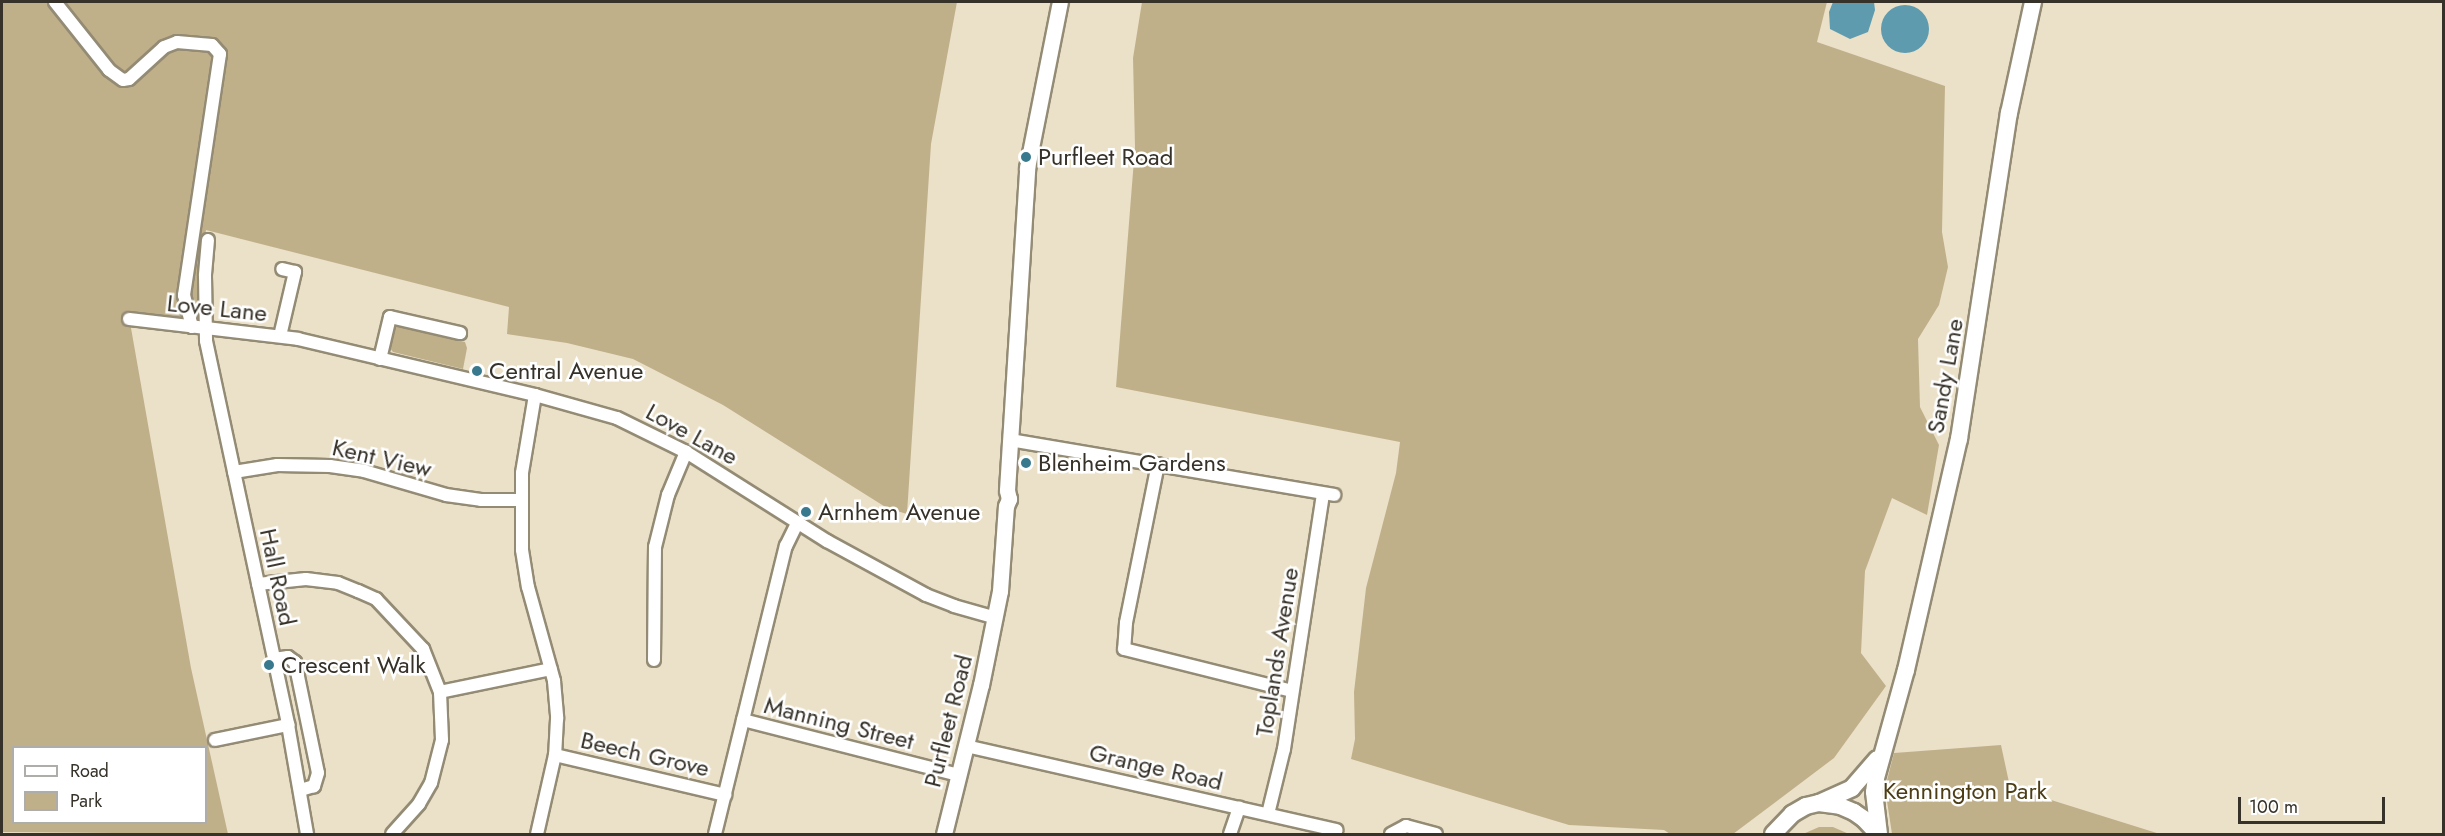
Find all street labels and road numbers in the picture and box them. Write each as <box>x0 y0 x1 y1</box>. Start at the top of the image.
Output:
street label: Love Lane <box>165 288 269 328</box>
street label: Sandy Lane <box>1921 316 1969 436</box>
street label: Love Lane <box>641 397 743 471</box>
street label: Kent View <box>329 433 435 483</box>
street label: Hall Road <box>254 526 302 628</box>
street label: Toplands Avenue <box>1249 566 1305 738</box>
street label: Purfleet Road <box>918 652 978 790</box>
street label: Manning Street <box>761 691 917 755</box>
street label: Beech Grove <box>578 725 712 783</box>
street label: Grange Road <box>1087 738 1225 796</box>

